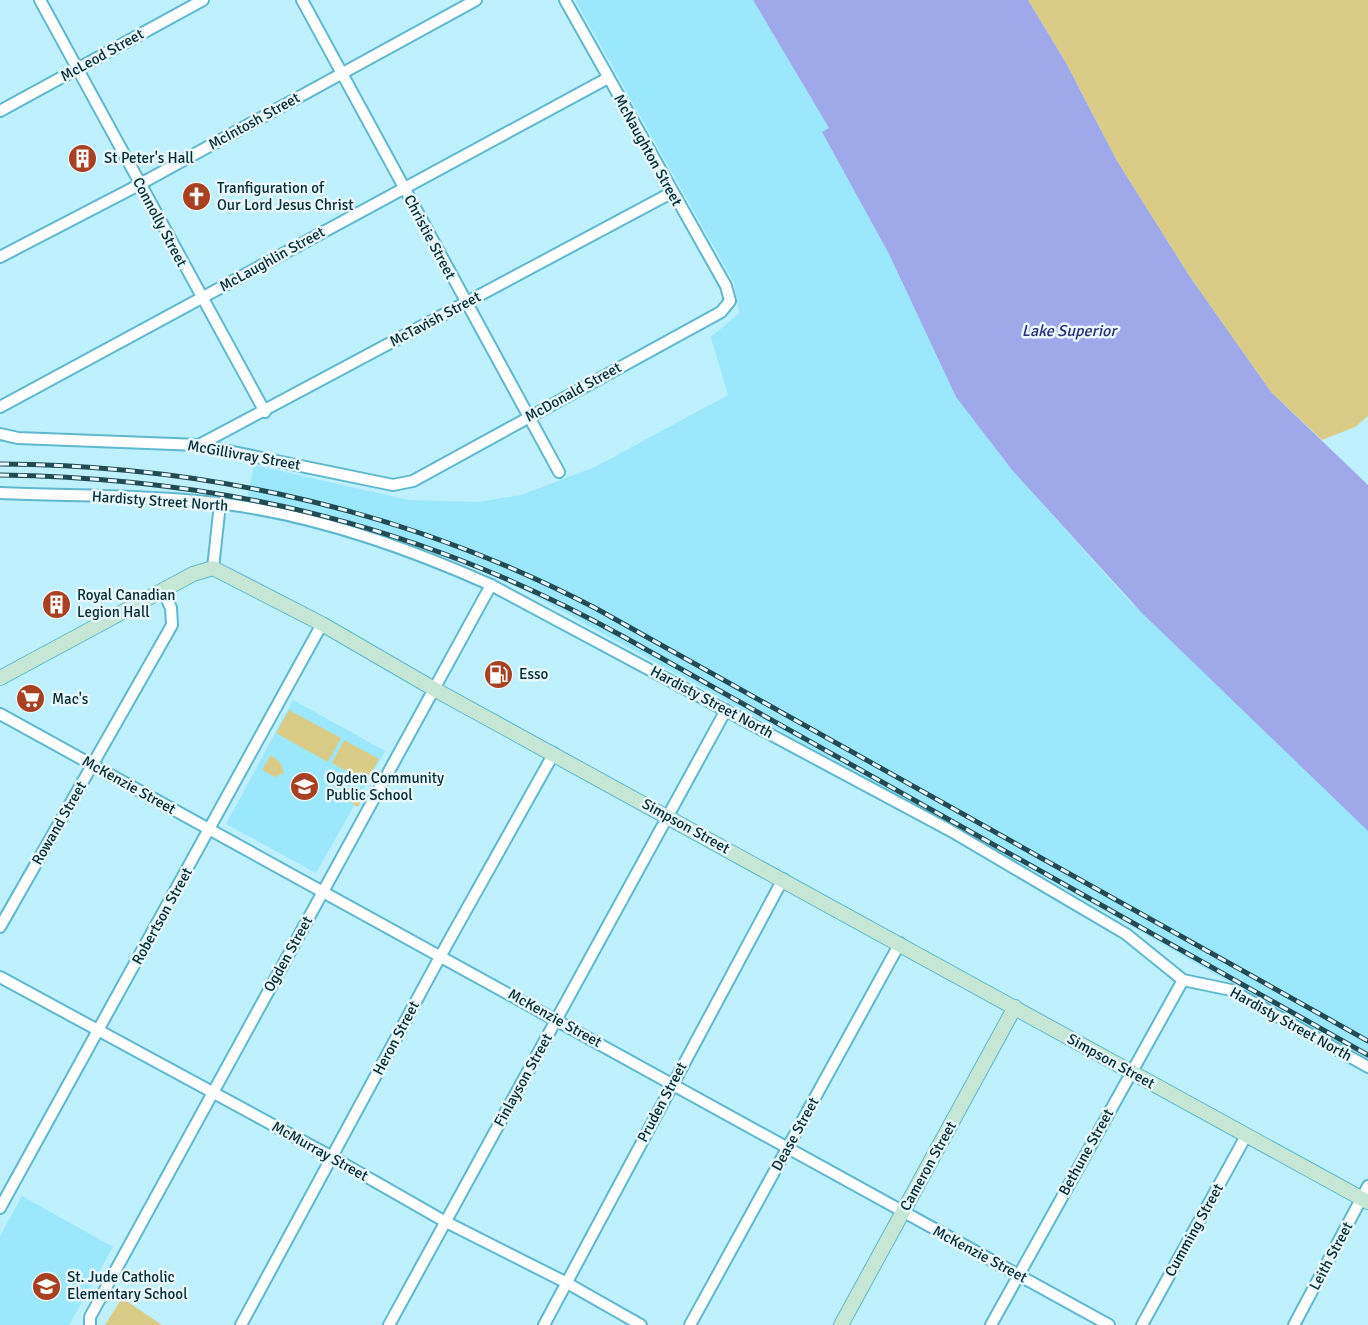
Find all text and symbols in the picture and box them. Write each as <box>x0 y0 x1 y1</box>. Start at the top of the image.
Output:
street label: McLeod Street <box>57 25 147 85</box>
street label: McIntosh Street <box>205 88 303 154</box>
street label: McNaughton Street <box>610 91 686 209</box>
building icon: St Peter's Hall <box>67 142 99 174</box>
place label: St Peter's Hall <box>104 149 194 167</box>
street label: Connolly Street <box>129 174 191 270</box>
place label: Tranfiguration of Our Lord Jesus Christ <box>217 179 354 214</box>
church icon: Tranfiguration of Our Lord Jesus Christ <box>180 181 212 213</box>
street label: Christie Street <box>400 192 460 282</box>
street label: McLaughlin Street <box>216 223 328 295</box>
street label: McTavish Street <box>386 287 484 351</box>
water label: Lake Superior <box>1022 321 1118 341</box>
street label: McDonald Street <box>522 358 624 426</box>
street label: McGillivray Street <box>186 436 302 474</box>
street label: Hardisty Street North <box>91 487 229 515</box>
place label: Royal Canadian Legion Hall <box>77 586 176 621</box>
building icon: Royal Canadian Legion Hall <box>40 588 72 620</box>
fuel station icon: Esso <box>482 658 514 690</box>
street label: Hardisty Street North <box>647 662 777 742</box>
place label: Esso <box>519 665 549 683</box>
supermarket icon: Mac's <box>15 683 47 715</box>
place label: Mac's <box>52 690 89 708</box>
street label: McKenzie Street <box>79 752 179 818</box>
place label: Ogden Community Public School <box>326 769 444 804</box>
school or university icon: Ogden Community Public School <box>289 771 321 803</box>
street label: Rowand Street <box>28 778 90 868</box>
street label: Simpson Street <box>639 795 733 857</box>
street label: Robertson Street <box>128 864 196 968</box>
street label: Ogden Street <box>260 913 316 995</box>
street label: Hardisty Street North <box>1227 983 1355 1065</box>
street label: McKenzie Street <box>505 985 605 1051</box>
street label: Heron Street <box>369 998 423 1078</box>
street label: Finlayson Street <box>490 1030 556 1130</box>
street label: Simpson Street <box>1064 1030 1158 1092</box>
street label: Pruden Street <box>633 1059 691 1145</box>
street label: Dease Street <box>767 1094 823 1174</box>
street label: Bethune Street <box>1055 1106 1117 1198</box>
street label: McMurray Street <box>269 1117 371 1185</box>
street label: Cameron Street <box>896 1118 960 1214</box>
street label: Cumming Street <box>1161 1180 1227 1280</box>
street label: Leith Street <box>1306 1219 1356 1293</box>
street label: McKenzie Street <box>930 1222 1030 1286</box>
place label: St. Jude Catholic Elementary School <box>67 1268 188 1303</box>
school or university icon: St. Jude Catholic Elementary School <box>30 1270 62 1302</box>

